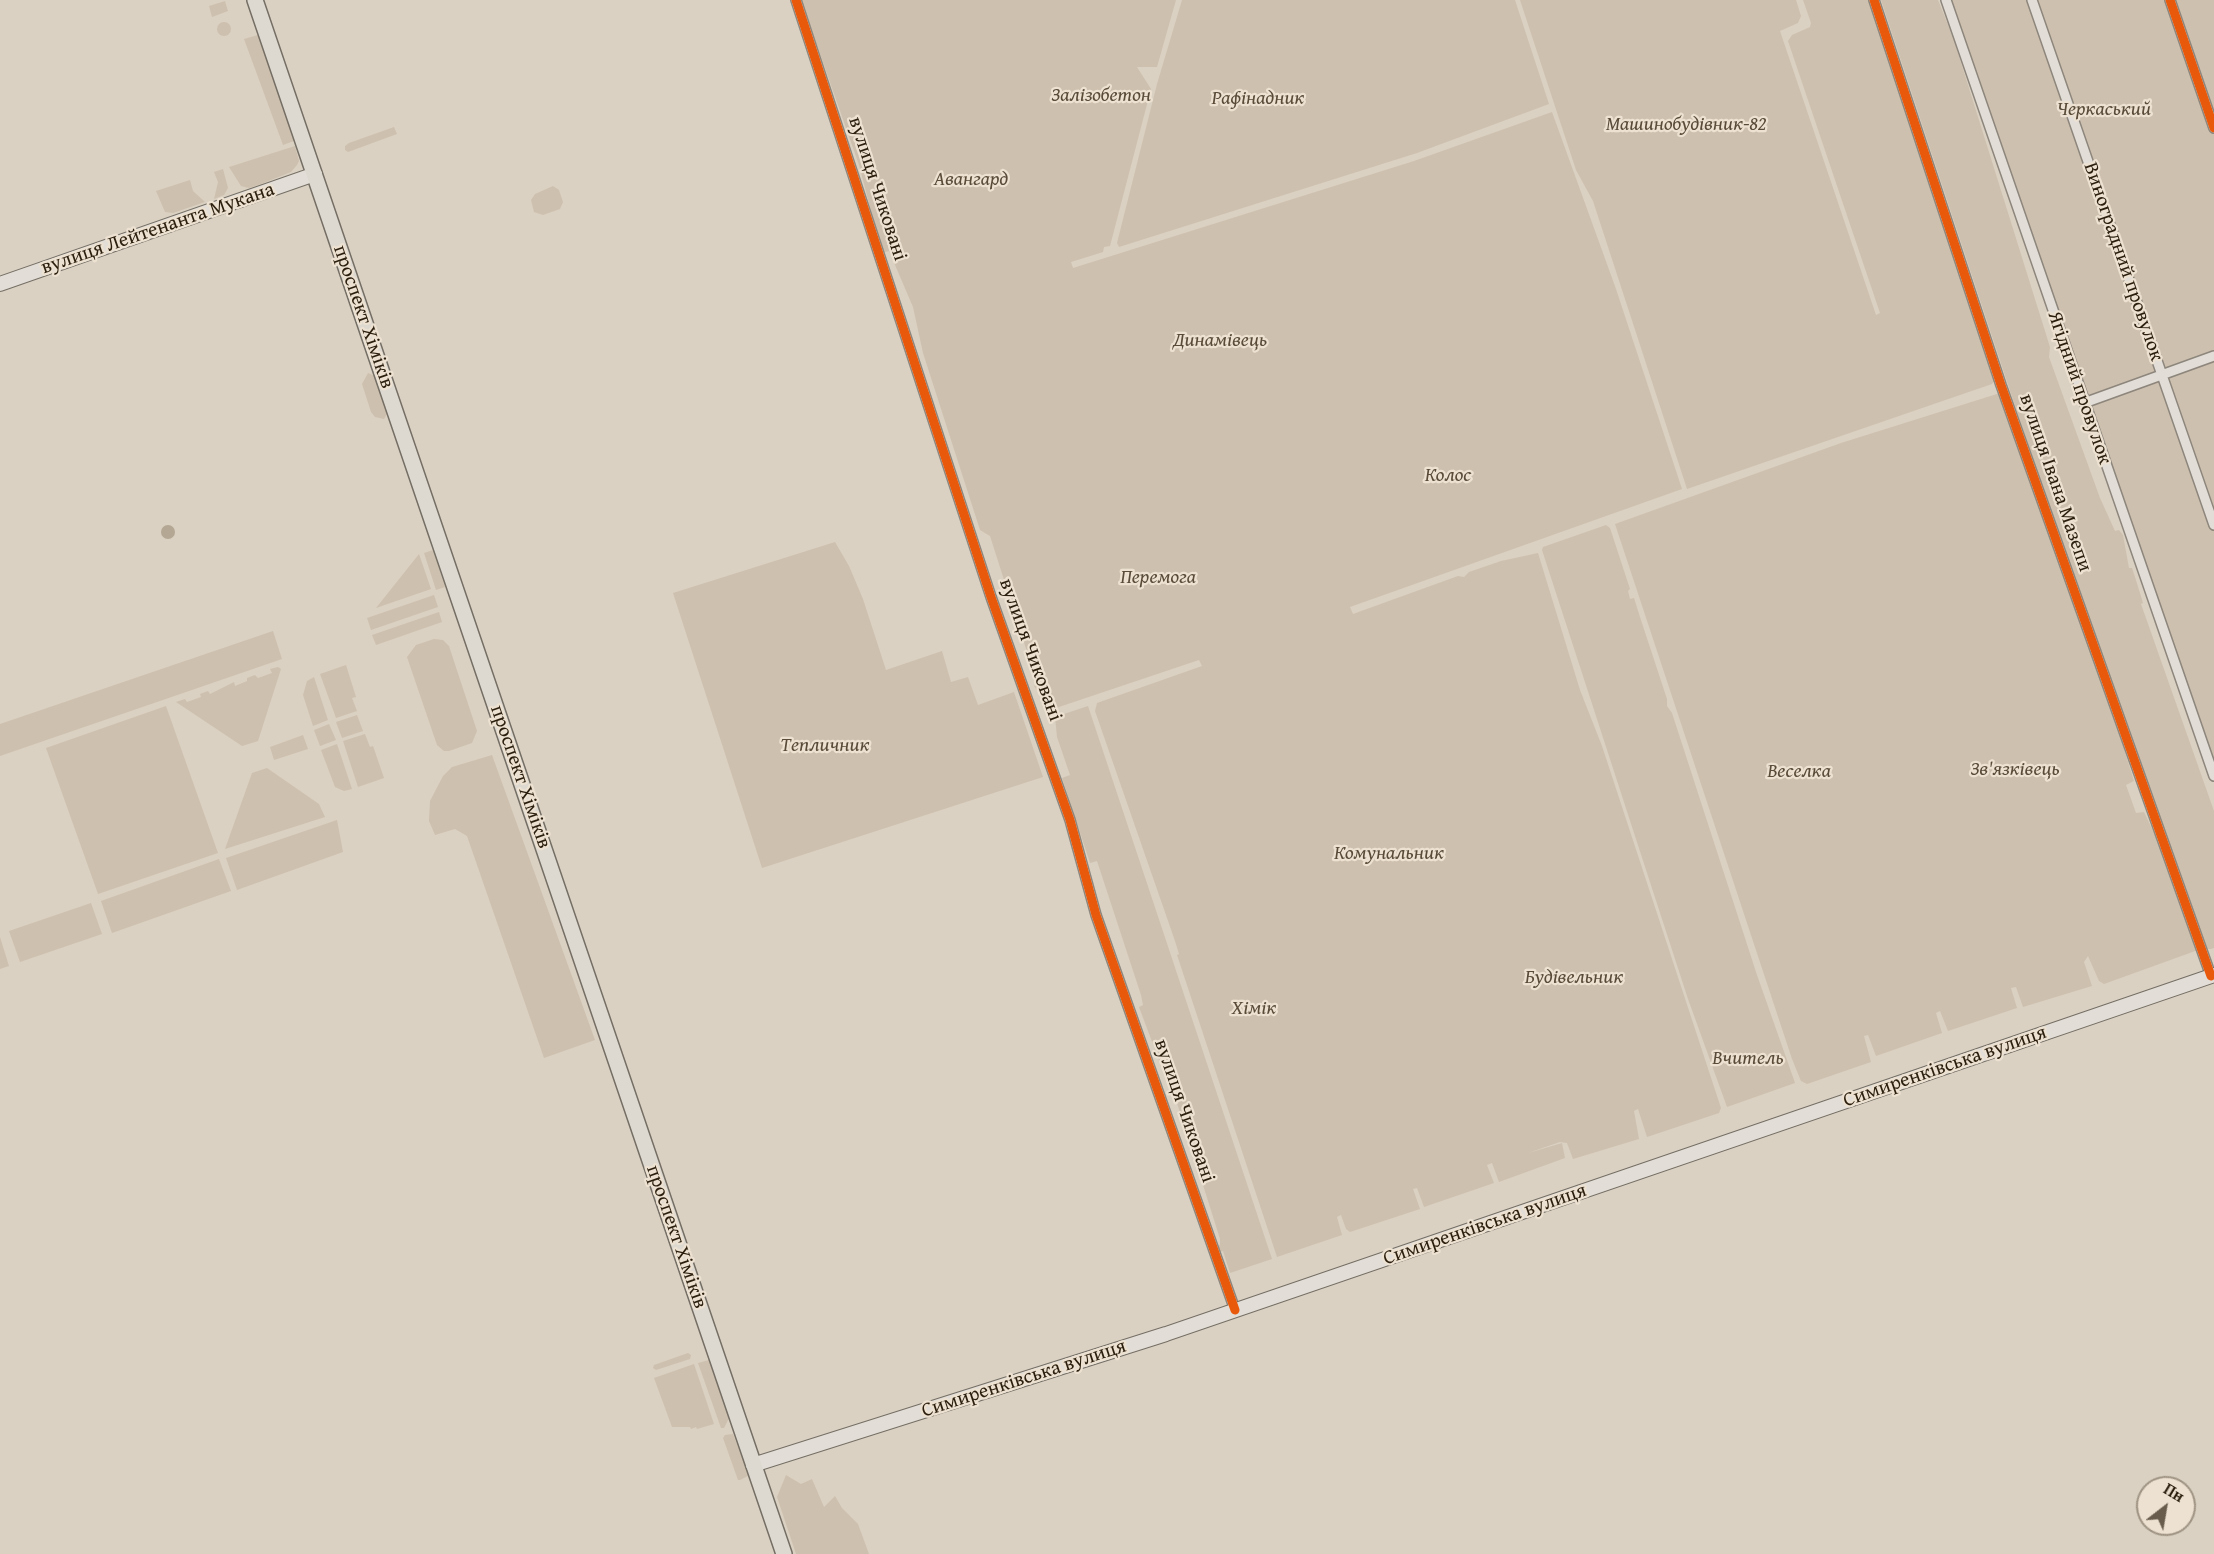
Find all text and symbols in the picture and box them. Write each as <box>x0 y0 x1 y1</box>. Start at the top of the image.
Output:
park label: Залізобетон <box>1051 84 1151 108</box>
park label: Рафінадник <box>1212 87 1304 111</box>
park label: Черкаський <box>2057 98 2151 122</box>
park label: Машинобудівник-82 <box>1606 113 1766 137</box>
street label: вулиця Чиковані <box>842 114 912 264</box>
street label: Виноградний провулок <box>2078 160 2168 364</box>
park label: Авангард <box>934 168 1008 192</box>
street label: вулиця Лейтенанта Мукана <box>38 178 278 280</box>
street label: проспект Хіміків <box>327 242 399 392</box>
street label: Ягідний провулок <box>2042 308 2116 468</box>
park label: Динамівець <box>1173 329 1267 353</box>
street label: вулиця Івана Мазепи <box>2013 391 2097 575</box>
park label: Колос <box>1425 464 1471 488</box>
park label: Перемога <box>1120 566 1196 590</box>
street label: вулиця Чиковані <box>993 575 1067 725</box>
street label: проспект Хіміків <box>484 702 556 852</box>
park label: Тепличник <box>780 734 870 758</box>
park label: Зв'язківець <box>1970 758 2060 782</box>
park label: Веселка <box>1767 760 1831 784</box>
park label: Комунальник <box>1334 842 1444 866</box>
park label: Будівельник <box>1525 966 1623 990</box>
park label: Хімік <box>1232 997 1276 1021</box>
street label: Симиренківська вулиця <box>1840 1021 2050 1113</box>
street label: вулиця Чиковані <box>1148 1036 1220 1186</box>
park label: Вчитель <box>1712 1047 1784 1071</box>
street label: проспект Хіміків <box>640 1162 712 1312</box>
street label: Симиренківська вулиця <box>1380 1179 1590 1271</box>
street label: Симиренківська вулиця <box>919 1335 1129 1423</box>
north arrow <box>2136 1476 2196 1536</box>
text: Пн <box>2159 1477 2189 1508</box>

